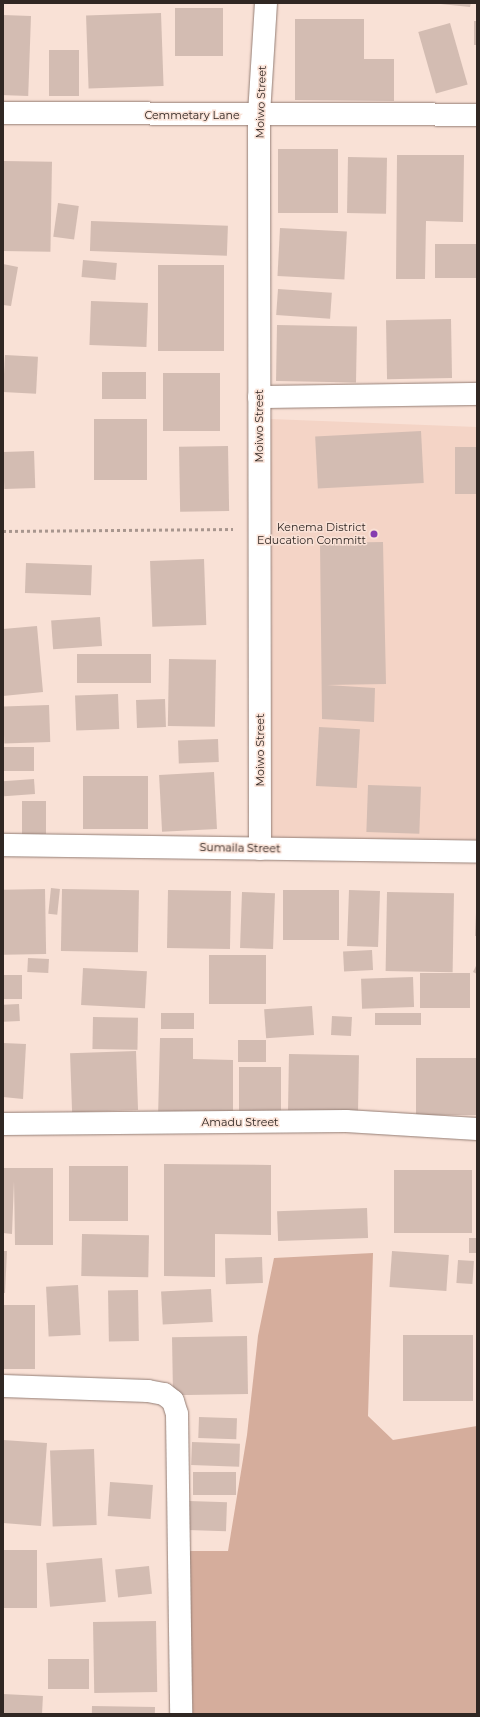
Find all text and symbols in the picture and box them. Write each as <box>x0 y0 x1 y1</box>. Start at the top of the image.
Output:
street label: Moiwo Street <box>253 65 269 139</box>
street label: Cemmetary Lane <box>144 108 240 122</box>
street label: Moiwo Street <box>252 390 266 462</box>
place label: Kenema District Education Committ <box>257 521 366 547</box>
marker: Kenema District Education Committ <box>369 529 379 539</box>
street label: Moiwo Street <box>253 714 267 786</box>
street label: Sumaila Street <box>199 841 281 855</box>
street label: Amadu Street <box>201 1115 279 1129</box>

